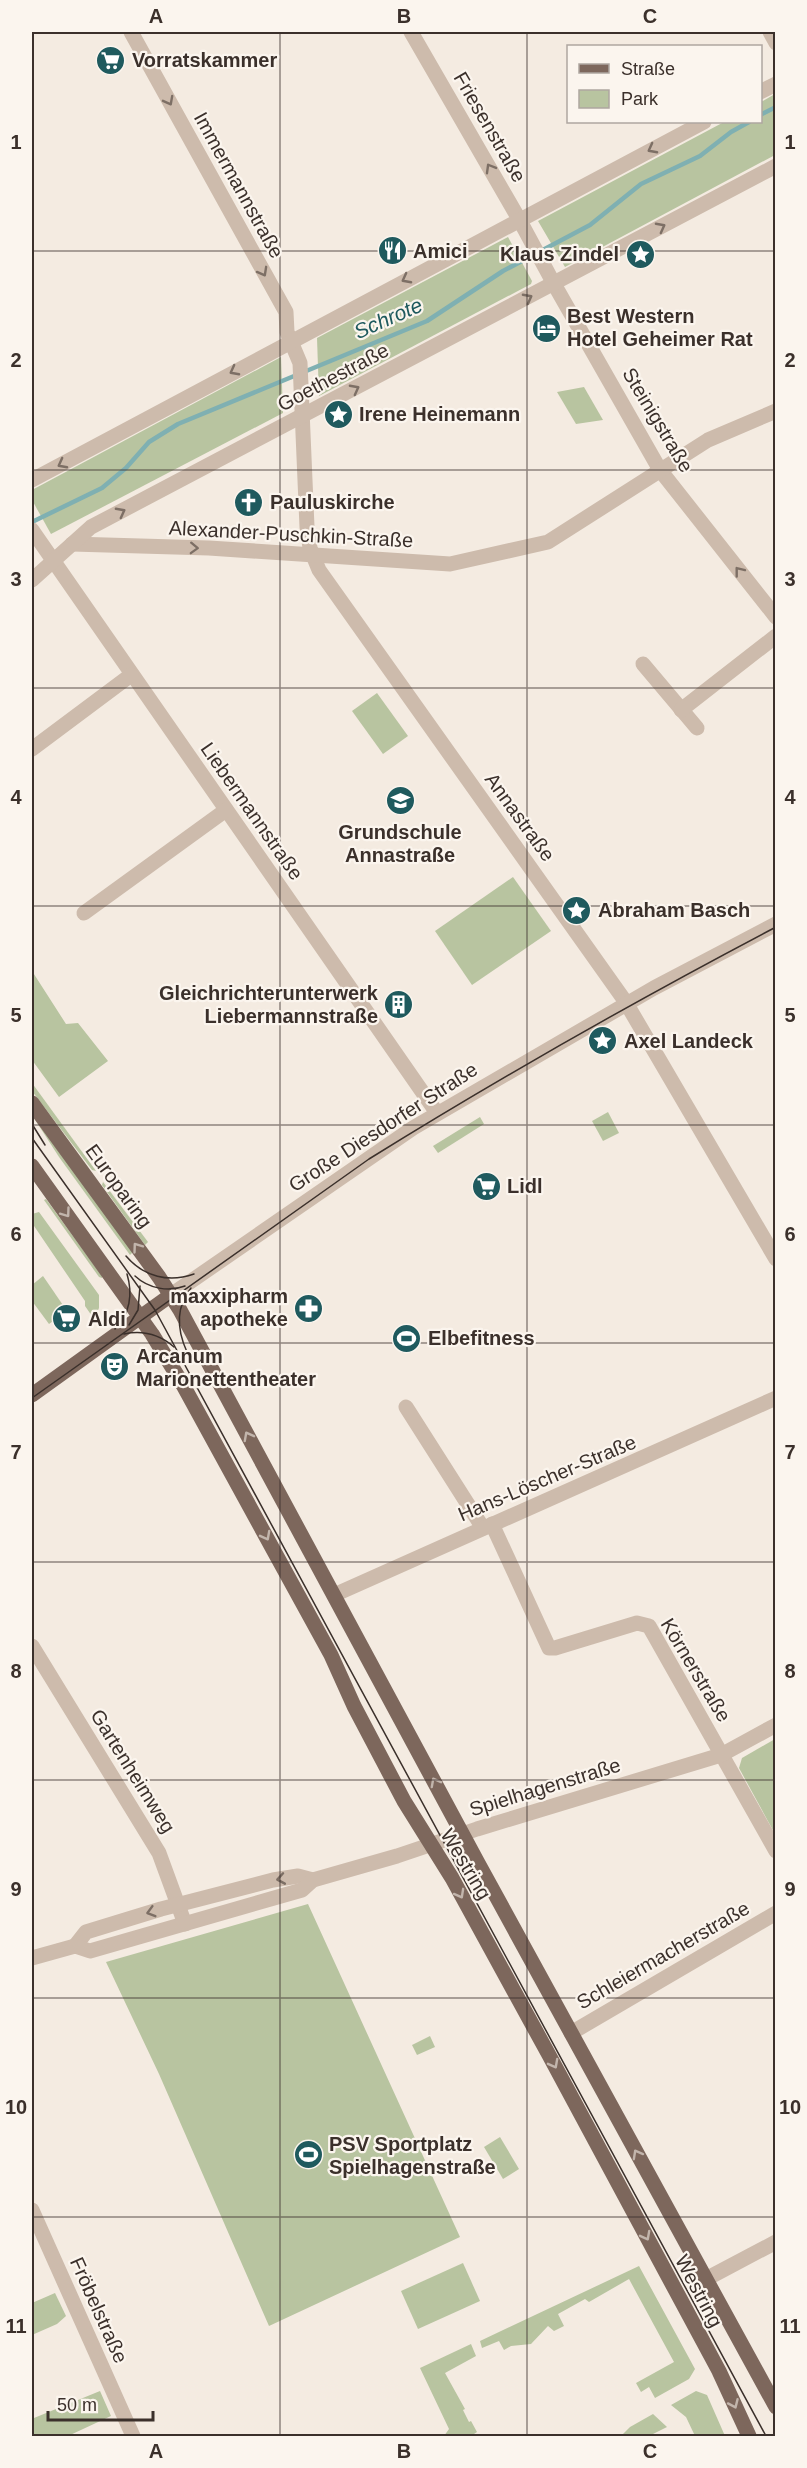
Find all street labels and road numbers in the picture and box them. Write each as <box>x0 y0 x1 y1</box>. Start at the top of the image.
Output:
street label: Friesenstraße <box>450 68 530 186</box>
street label: Immermannstraße <box>190 108 288 262</box>
street label: Goethestraße <box>274 339 392 415</box>
street label: Steinigstraße <box>618 364 698 476</box>
street label: Alexander-Puschkin-Straße <box>168 517 414 551</box>
street label: Liebermannstraße <box>196 738 308 884</box>
street label: Annastraße <box>481 769 559 865</box>
street label: Große Diesdorfer Straße <box>285 1058 481 1196</box>
street label: Europaring <box>81 1140 157 1232</box>
street label: Hans-Löscher-Straße <box>455 1431 639 1525</box>
street label: Körnerstraße <box>657 1614 735 1726</box>
street label: Gartenheimweg <box>86 1705 180 1837</box>
street label: Spielhagenstraße <box>467 1754 623 1820</box>
street label: Westring <box>436 1825 496 1903</box>
street label: Schleiermacherstraße <box>573 1897 753 2013</box>
street label: Westring <box>671 2251 727 2331</box>
street label: Fröbelstraße <box>66 2254 132 2366</box>

